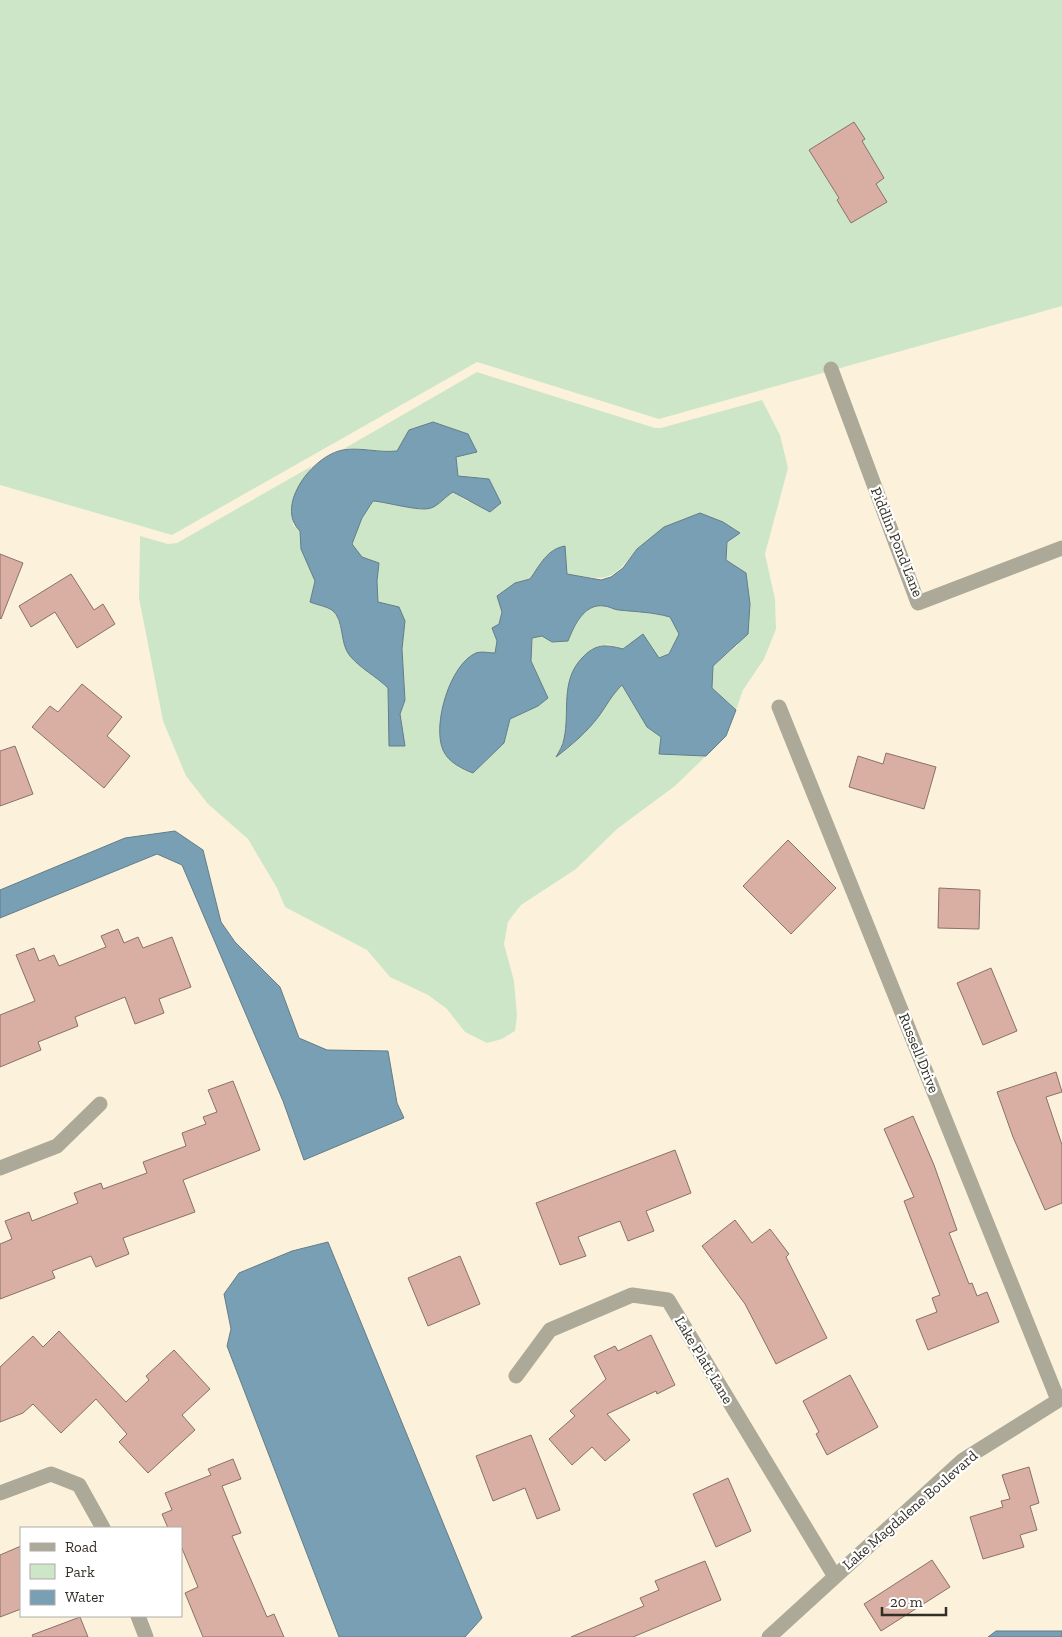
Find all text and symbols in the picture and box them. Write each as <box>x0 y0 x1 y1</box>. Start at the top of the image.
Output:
street label: Piddlin Pond Lane <box>867 485 927 599</box>
street label: Russell Drive <box>895 1010 943 1096</box>
street label: Lake Platt Lane <box>671 1313 737 1407</box>
street label: Lake Magdalene Boulevard <box>839 1446 982 1574</box>
legend <box>20 1527 182 1617</box>
text: Road <box>65 1538 98 1556</box>
text: Park <box>65 1563 95 1581</box>
scale bar <box>882 1584 946 1616</box>
text: Water <box>65 1588 105 1606</box>
text: 20 m <box>890 1593 923 1611</box>

